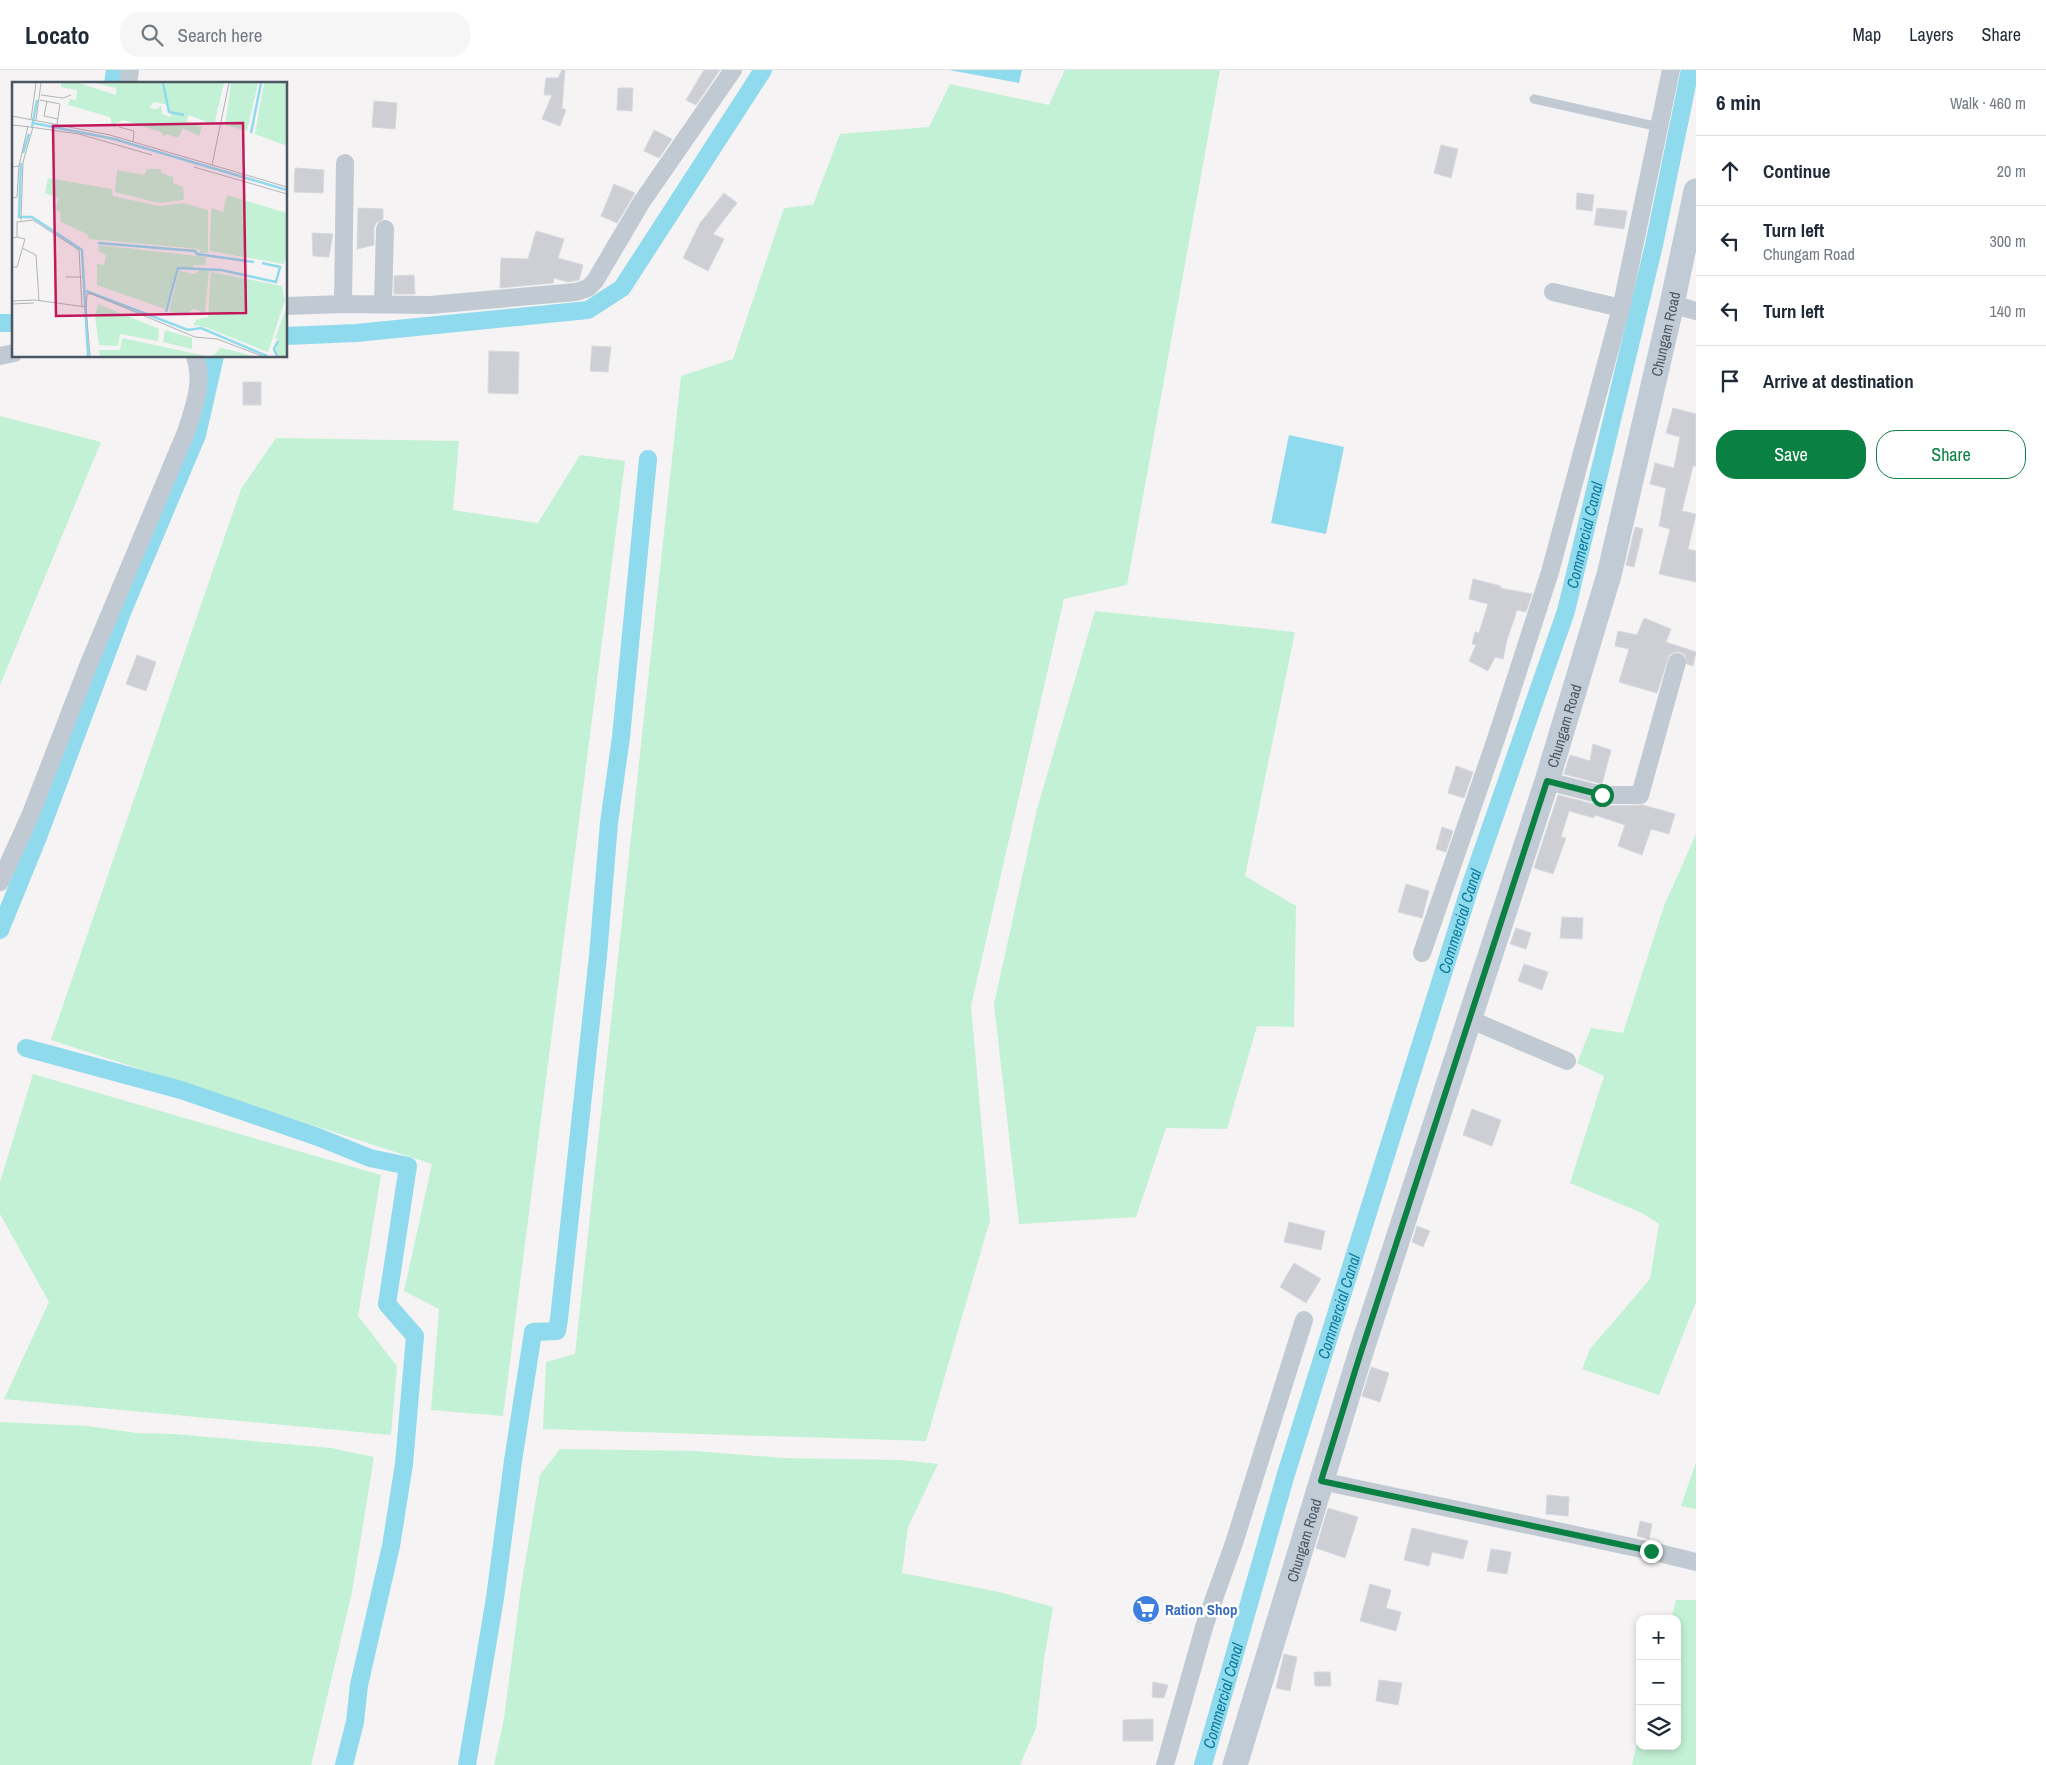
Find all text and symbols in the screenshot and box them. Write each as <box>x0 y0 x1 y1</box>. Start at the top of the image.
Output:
search box <box>120 12 470 57</box>
text: Locato <box>25 19 90 51</box>
icon: search <box>138 21 166 49</box>
text: Search here <box>178 22 262 48</box>
text: Map <box>1853 22 1881 47</box>
text: Layers <box>1909 22 1954 47</box>
text: Share <box>1982 22 2021 47</box>
inset map <box>12 82 288 358</box>
text: 6 min <box>1716 88 1761 117</box>
text: Walk · 460 m <box>1950 92 2026 114</box>
icon: ahead <box>1716 157 1744 185</box>
text: Continue <box>1763 158 1831 184</box>
text: 20 m <box>1997 160 2026 182</box>
text: Turn left <box>1763 217 1824 243</box>
icon: left <box>1716 227 1744 255</box>
text: 300 m <box>1990 230 2026 252</box>
text: Chungam Road <box>1763 243 1855 265</box>
street label: Chungam Road <box>1645 290 1685 378</box>
icon: left <box>1716 297 1744 325</box>
text: Turn left <box>1763 298 1824 324</box>
text: 140 m <box>1990 300 2026 322</box>
icon: arrive <box>1716 367 1744 395</box>
text: Arrive at destination <box>1763 368 1914 394</box>
button: Save <box>1716 430 1866 479</box>
button: Share <box>1876 430 2026 479</box>
water label: Commercial Canal <box>1561 479 1608 591</box>
street label: Chungam Road <box>1541 681 1586 770</box>
route start <box>1591 784 1614 807</box>
water label: Commercial Canal <box>1433 865 1487 976</box>
water label: Commercial Canal <box>1312 1250 1366 1362</box>
street label: Chungam Road <box>1281 1496 1326 1585</box>
route end <box>1640 1540 1663 1563</box>
supermarket icon: Ration Shop <box>1131 1594 1161 1624</box>
place label: Ration Shop <box>1165 1599 1237 1620</box>
map controls <box>1636 1615 1681 1750</box>
button: + <box>1636 1615 1681 1660</box>
water label: Commercial Canal <box>1197 1639 1249 1751</box>
button: − <box>1636 1660 1681 1705</box>
button: layers <box>1636 1705 1681 1750</box>

